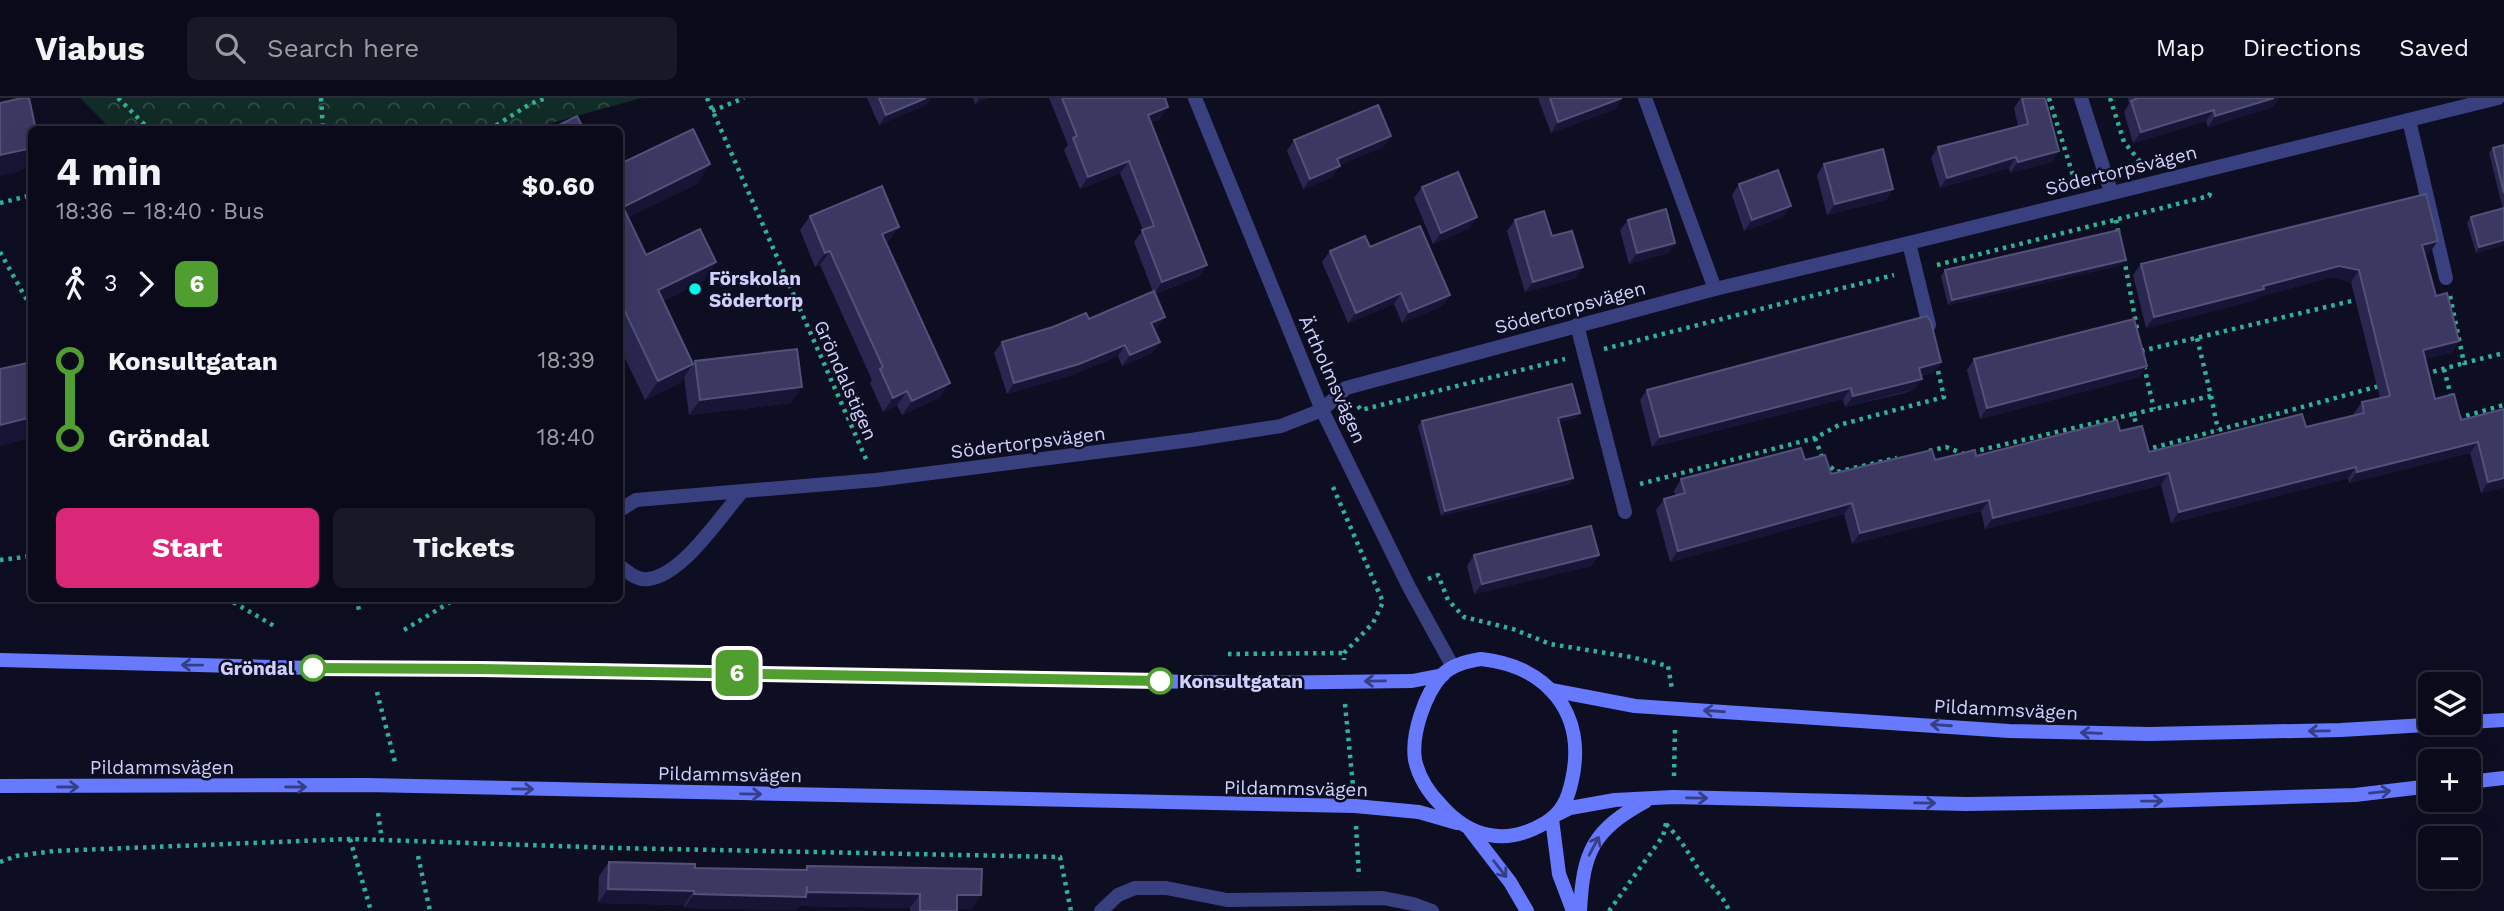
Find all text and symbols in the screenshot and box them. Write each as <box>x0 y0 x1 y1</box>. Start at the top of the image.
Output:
search box <box>187 17 677 80</box>
text: Viabus <box>35 29 145 68</box>
icon: search <box>211 29 249 67</box>
text: Search here <box>267 33 419 63</box>
text: Map <box>2156 34 2205 62</box>
text: Directions <box>2243 34 2361 62</box>
text: Saved <box>2399 34 2469 62</box>
street label: Södertorpsvägen <box>2043 140 2199 200</box>
text: 4 min <box>56 150 162 194</box>
text: $0.60 <box>522 171 595 201</box>
text: 18:36 – 18:40 · Bus <box>56 198 264 225</box>
icon: walk <box>56 265 94 303</box>
icon: forward <box>127 265 165 303</box>
place label: Förskolan Södertorp <box>709 267 803 312</box>
text: 3 <box>104 270 117 297</box>
text: 6 <box>189 270 204 298</box>
street label: Södertorpsvägen <box>1492 276 1648 339</box>
marker: Förskolan Södertorp <box>687 281 703 297</box>
street label: Ärtholmsvägen <box>1294 312 1371 447</box>
street label: Gröndalstigen <box>809 317 882 444</box>
text: Konsultgatan <box>108 346 278 376</box>
text: 18:39 <box>537 347 595 374</box>
street label: Södertorpsvägen <box>949 422 1107 463</box>
text: Gröndal <box>108 423 209 453</box>
text: 18:40 <box>537 424 595 451</box>
button: Start <box>56 508 319 588</box>
button: Tickets <box>333 508 595 588</box>
line badge: 6 <box>714 650 760 696</box>
marker: Gröndal <box>300 655 326 681</box>
place label: Gröndal <box>220 657 295 680</box>
one-way arrow <box>181 658 204 672</box>
text: 6 <box>730 659 744 687</box>
marker: Konsultgatan <box>1147 668 1173 694</box>
place label: Konsultgatan <box>1179 670 1303 693</box>
map controls <box>2418 672 2481 889</box>
button: layers <box>2418 672 2481 735</box>
one-way arrow <box>1364 675 1387 688</box>
street label: Pildammsvägen <box>1933 694 2079 725</box>
one-way arrow <box>1703 704 1726 717</box>
one-way arrow <box>1930 719 1953 732</box>
one-way arrow <box>2307 724 2330 738</box>
one-way arrow <box>2080 726 2103 739</box>
button: + <box>2418 749 2481 812</box>
street label: Pildammsvägen <box>90 756 234 779</box>
street label: Pildammsvägen <box>658 762 802 787</box>
street label: Pildammsvägen <box>1224 776 1368 801</box>
one-way arrow <box>56 780 79 793</box>
one-way arrow <box>284 780 307 794</box>
one-way arrow <box>511 782 534 795</box>
one-way arrow <box>2368 785 2390 798</box>
one-way arrow <box>739 787 762 801</box>
one-way arrow <box>1686 791 1709 804</box>
one-way arrow <box>2141 795 2164 808</box>
one-way arrow <box>1913 796 1936 809</box>
button: − <box>2418 826 2481 889</box>
one-way arrow <box>1588 836 1602 856</box>
one-way arrow <box>1492 859 1508 877</box>

